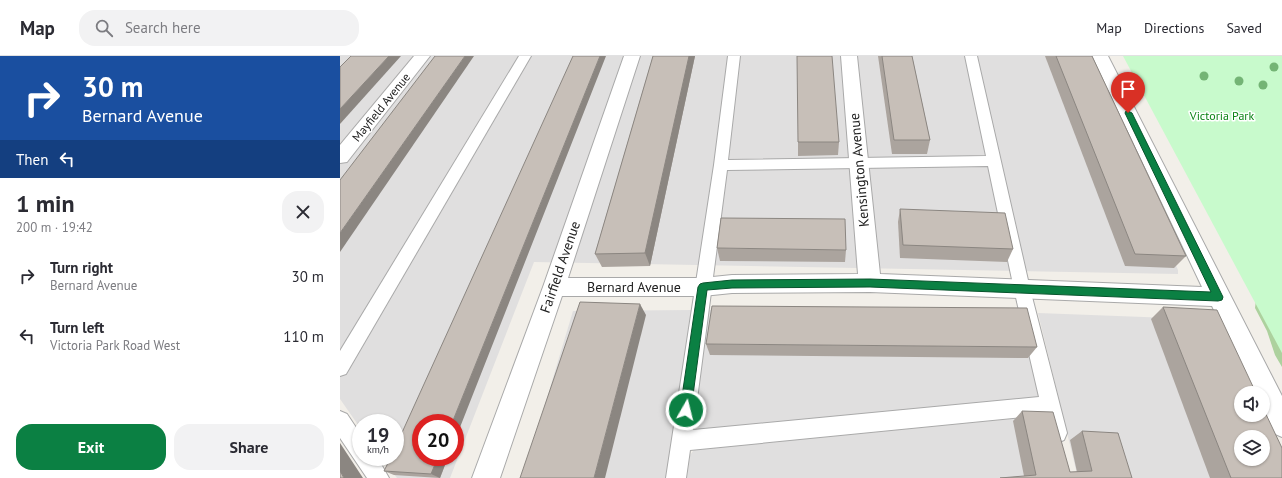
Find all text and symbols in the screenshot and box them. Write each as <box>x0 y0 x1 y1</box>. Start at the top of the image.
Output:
search box <box>79 10 359 46</box>
text: Map <box>20 16 55 40</box>
icon: search <box>93 17 115 39</box>
text: Search here <box>125 18 201 37</box>
text: Map <box>1096 19 1122 37</box>
text: Directions <box>1144 19 1204 37</box>
text: Saved <box>1226 19 1262 37</box>
text: 30 m <box>82 68 143 105</box>
street label: Mayfield Avenue <box>349 70 413 144</box>
icon: right <box>16 72 68 124</box>
pin <box>1111 72 1145 113</box>
icon: arrive <box>1117 78 1139 100</box>
text: Bernard Avenue <box>82 104 203 127</box>
park label: Victoria Park <box>1189 108 1254 123</box>
street label: Kensington Avenue <box>845 112 873 228</box>
icon: left <box>56 148 78 170</box>
text: Then <box>16 150 48 169</box>
text: 1 min <box>16 188 75 219</box>
button: close <box>282 191 324 233</box>
text: 200 m · 19:42 <box>16 219 93 236</box>
street label: Fairfield Avenue <box>536 219 584 315</box>
text: Turn right <box>50 258 113 277</box>
icon: right <box>16 265 38 287</box>
text: 30 m <box>291 267 324 286</box>
text: Bernard Avenue <box>50 277 137 294</box>
street label: Bernard Avenue <box>587 278 681 296</box>
text: Turn left <box>50 318 104 337</box>
icon: left <box>16 325 38 347</box>
text: 110 m <box>283 327 324 346</box>
text: Victoria Park Road West <box>50 337 180 354</box>
map controls <box>1234 386 1270 466</box>
button: sound <box>1234 386 1270 422</box>
position arrow <box>665 389 707 431</box>
speed limit sign: 20 <box>412 414 464 466</box>
text: 19 <box>367 422 389 448</box>
button: Exit <box>16 424 166 470</box>
button: Share <box>174 424 324 470</box>
button: layers <box>1234 430 1270 466</box>
text: km/h <box>367 443 389 456</box>

